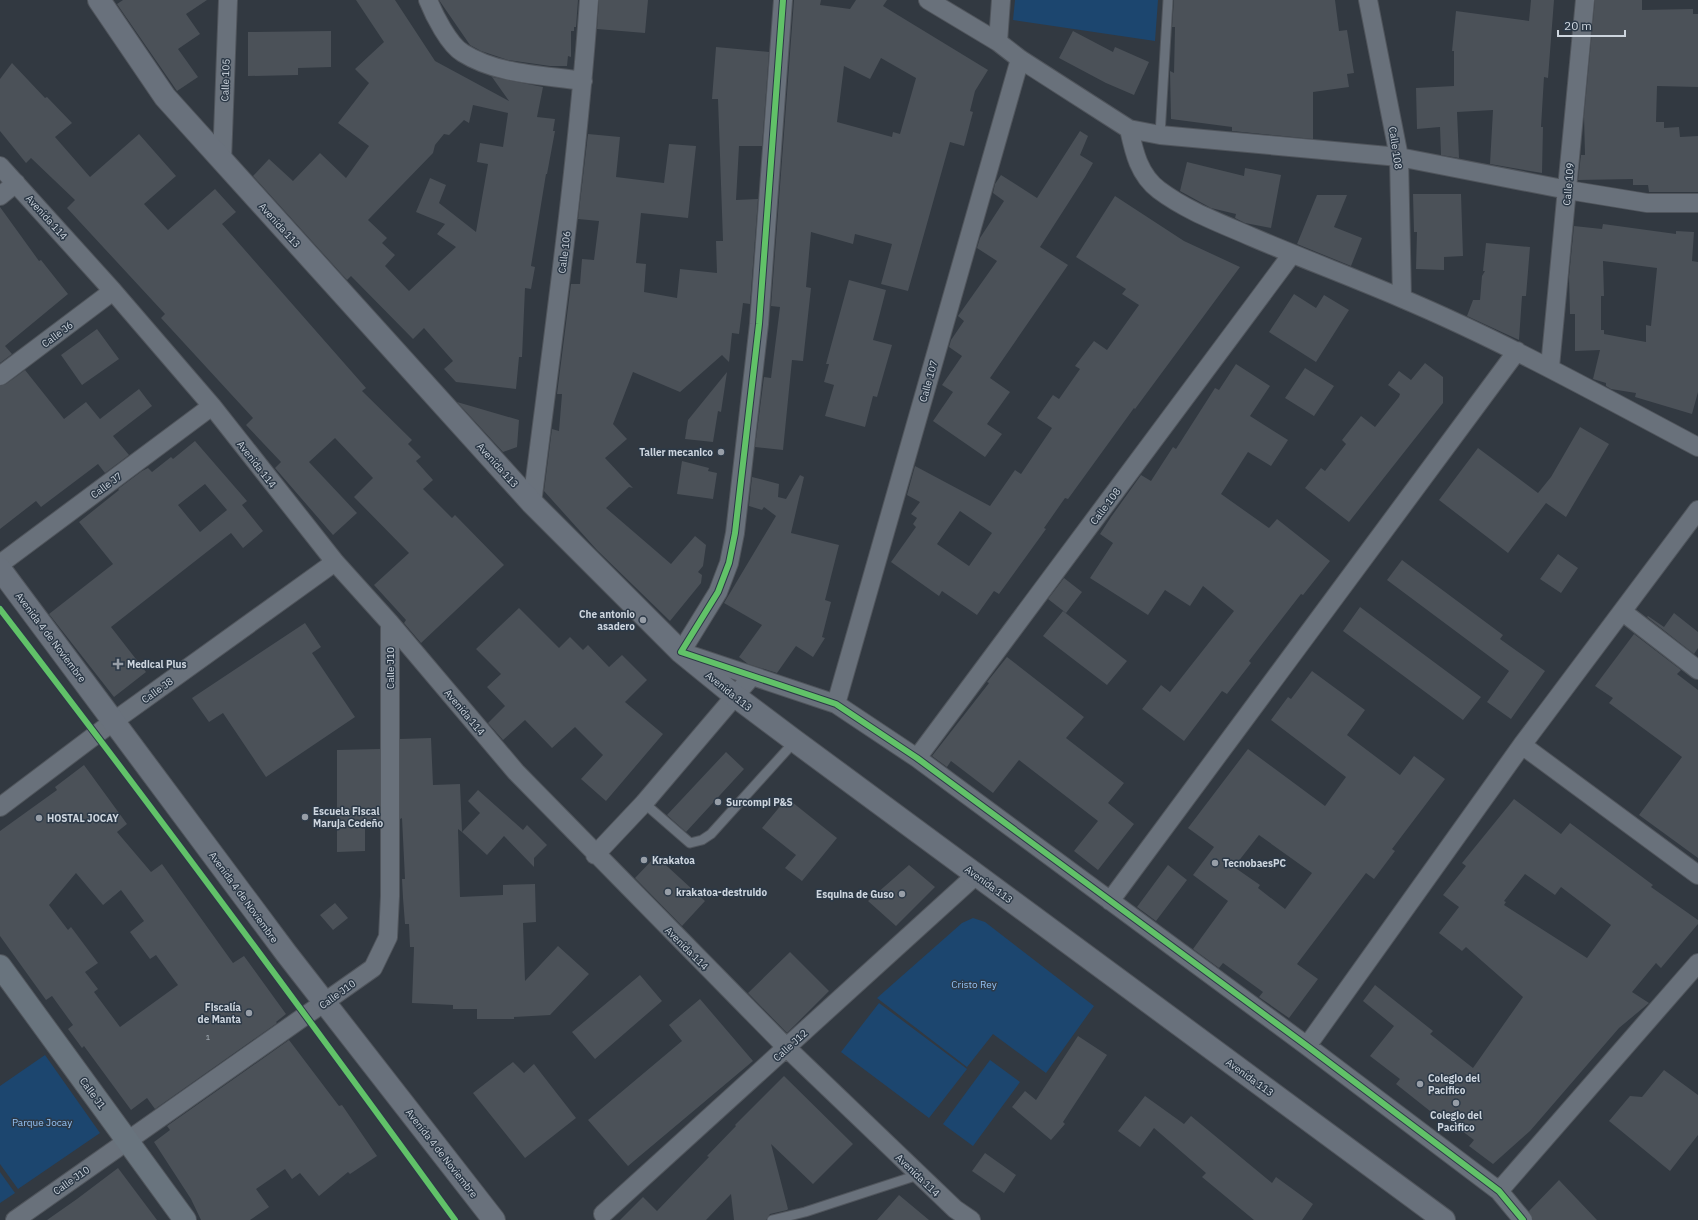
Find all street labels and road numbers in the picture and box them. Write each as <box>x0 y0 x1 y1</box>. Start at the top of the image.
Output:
street label: Calle 105 <box>218 58 233 102</box>
street label: Calle 108 <box>1386 126 1405 170</box>
street label: Calle 109 <box>1560 162 1577 206</box>
street label: Avenida 114 <box>23 192 70 243</box>
street label: Avenida 113 <box>256 200 303 251</box>
street label: Calle 106 <box>555 230 574 274</box>
street label: Calle J6 <box>39 318 76 350</box>
street label: Calle 107 <box>916 359 941 403</box>
street label: Avenida 114 <box>234 438 279 490</box>
street label: Avenida 113 <box>474 440 521 491</box>
street label: Calle J7 <box>88 469 125 501</box>
street label: Calle 108 <box>1087 485 1123 527</box>
street label: Avenida 4 de Noviembre <box>12 590 89 685</box>
street label: Calle J10 <box>384 647 397 689</box>
street label: Avenida 113 <box>703 669 755 714</box>
street label: Calle J8 <box>139 675 176 706</box>
street label: Avenida 114 <box>442 687 488 738</box>
street label: Avenida 4 de Noviembre <box>206 849 281 946</box>
street label: Avenida 113 <box>962 863 1015 906</box>
street label: Avenida 114 <box>662 924 711 973</box>
street label: Calle J10 <box>317 977 358 1012</box>
street label: Calle J12 <box>770 1027 810 1064</box>
street label: Avenida 113 <box>1223 1056 1276 1099</box>
street label: Calle J1 <box>77 1075 108 1112</box>
street label: Avenida 4 de Noviembre <box>403 1106 481 1201</box>
street label: Avenida 114 <box>893 1151 942 1200</box>
street label: Calle J10 <box>50 1163 92 1198</box>

